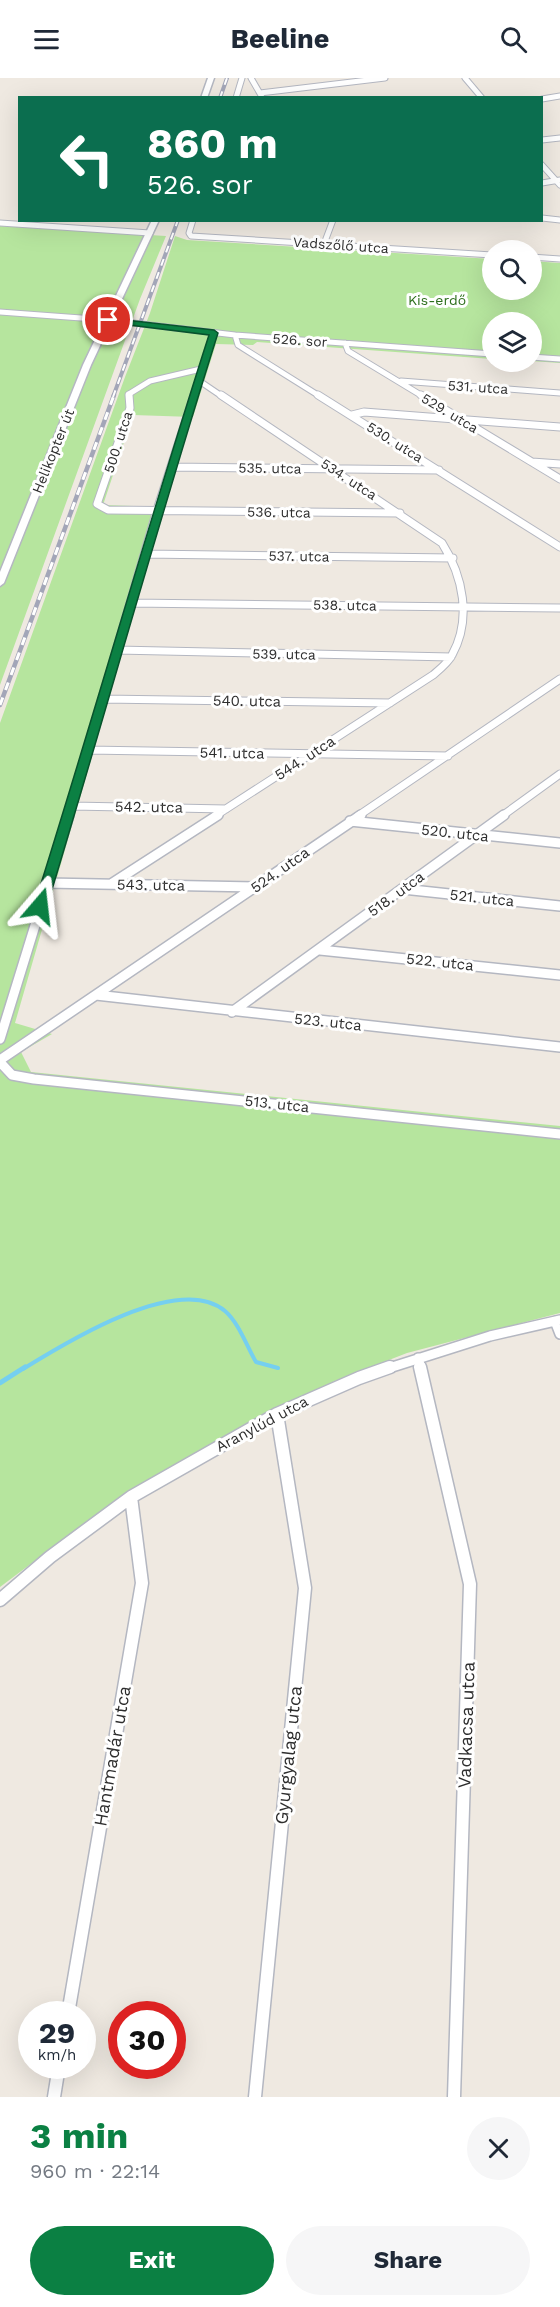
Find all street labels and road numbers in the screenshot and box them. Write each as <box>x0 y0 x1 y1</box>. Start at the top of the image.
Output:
street label: Vadszőlő utca <box>293 234 389 256</box>
street label: 526. sor <box>272 330 328 350</box>
street label: 531. utca <box>447 377 509 397</box>
street label: 529. utca <box>419 390 481 436</box>
street label: Helikopter út <box>29 406 77 496</box>
street label: 500. utca <box>101 409 136 475</box>
street label: 530. utca <box>364 418 426 466</box>
street label: 534. utca <box>318 455 380 503</box>
street label: 535. utca <box>238 459 302 477</box>
street label: 536. utca <box>247 503 311 521</box>
street label: 537. utca <box>268 547 330 565</box>
street label: 538. utca <box>313 596 377 614</box>
street label: 539. utca <box>252 645 316 663</box>
street label: 540. utca <box>213 691 282 711</box>
street label: 544. utca <box>271 732 339 784</box>
street label: 541. utca <box>199 743 265 763</box>
street label: 542. utca <box>115 797 184 817</box>
street label: 520. utca <box>420 820 490 846</box>
street label: 524. utca <box>247 843 313 897</box>
street label: 518. utca <box>364 867 428 920</box>
street label: 543. utca <box>117 875 186 895</box>
street label: 521. utca <box>449 886 516 910</box>
street label: 522. utca <box>405 950 475 975</box>
street label: 523. utca <box>293 1010 363 1035</box>
street label: 513. utca <box>244 1092 311 1116</box>
street label: Aranylúd utca <box>213 1392 312 1456</box>
street label: Vadkacsa utca <box>453 1661 479 1789</box>
street label: Hantmadár utca <box>89 1684 135 1828</box>
street label: Gyurgyalag utca <box>270 1685 306 1825</box>

